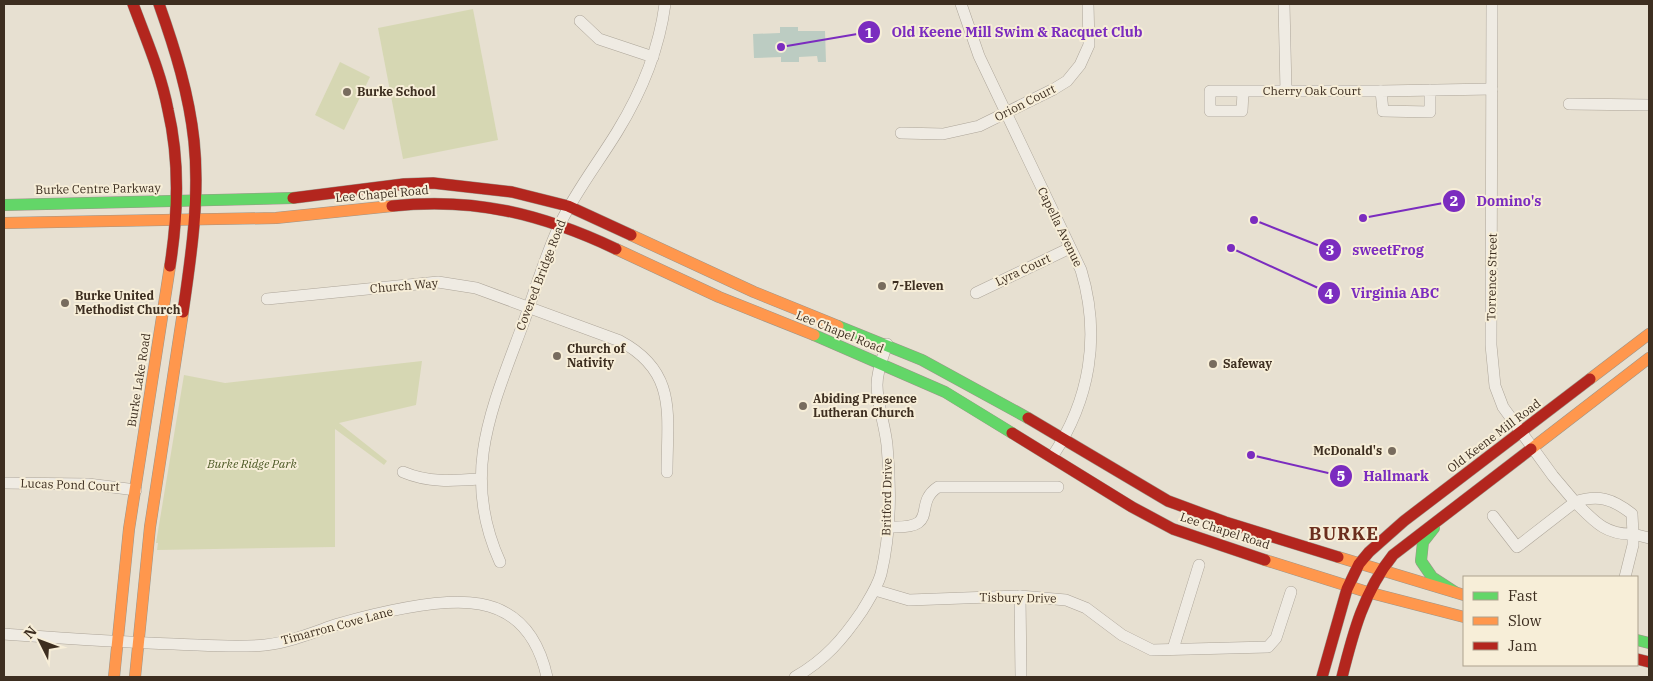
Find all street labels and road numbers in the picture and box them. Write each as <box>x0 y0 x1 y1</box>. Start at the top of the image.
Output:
street label: Orion Court <box>992 81 1058 124</box>
street label: Cherry Oak Court <box>1263 83 1361 98</box>
street label: Burke Centre Parkway <box>35 180 161 197</box>
street label: Lee Chapel Road <box>335 182 429 205</box>
street label: Capella Avenue <box>1035 184 1086 269</box>
street label: Covered Bridge Road <box>512 217 569 332</box>
street label: Torrence Street <box>1483 233 1500 321</box>
street label: Lyra Court <box>993 250 1053 289</box>
street label: Church Way <box>369 275 439 296</box>
street label: Lee Chapel Road <box>794 307 886 356</box>
street label: Burke Lake Road <box>124 332 153 428</box>
street label: Old Keene Mill Road <box>1444 396 1543 476</box>
street label: Britford Drive <box>878 458 895 536</box>
street label: Lucas Pond Court <box>20 475 120 494</box>
street label: Lee Chapel Road <box>1178 509 1272 552</box>
street label: Tisbury Drive <box>979 589 1057 606</box>
street label: Timarron Cove Lane <box>279 603 394 648</box>

